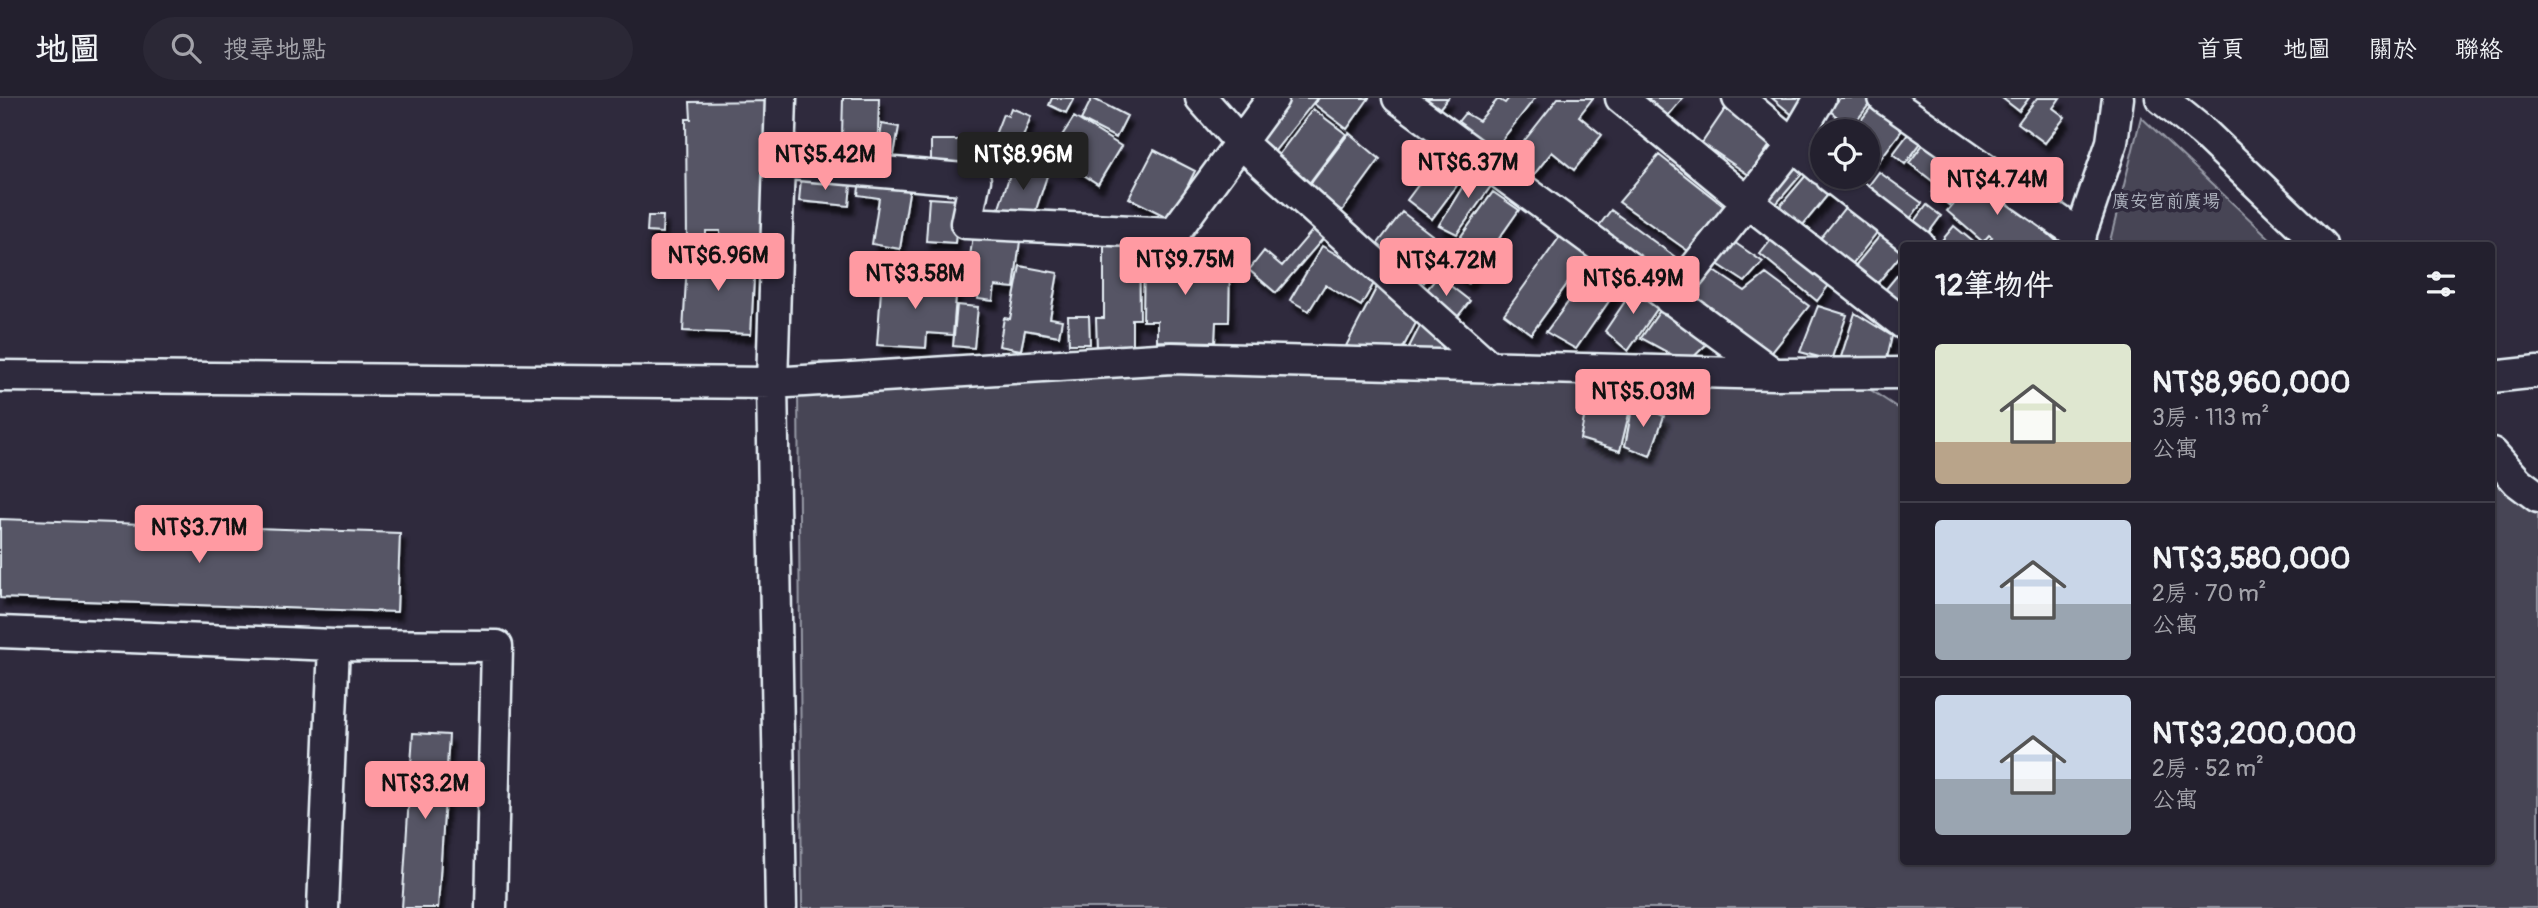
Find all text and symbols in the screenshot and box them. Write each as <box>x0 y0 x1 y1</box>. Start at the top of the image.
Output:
search box <box>143 17 633 80</box>
text: 地圖 <box>35 29 101 70</box>
icon: search <box>167 29 205 67</box>
text: 搜尋地點 <box>223 34 327 66</box>
text: 首頁 <box>2197 35 2245 64</box>
text: 地圖 <box>2283 35 2331 64</box>
text: 關於 <box>2369 35 2417 64</box>
text: 聯絡 <box>2455 35 2503 64</box>
map controls <box>1810 119 1880 189</box>
button: locate <box>1810 119 1880 189</box>
pin: NT$5.42M <box>753 132 897 192</box>
pin: NT$8.96M <box>951 132 1095 192</box>
text: NT$5.42M <box>774 140 876 169</box>
text: NT$8.96M <box>973 140 1073 169</box>
pin: NT$6.37M <box>1396 140 1540 200</box>
text: NT$6.37M <box>1418 148 1518 177</box>
pin: NT$4.74M <box>1925 158 2069 217</box>
text: NT$4.74M <box>1946 165 2048 194</box>
park label: 廣安宮前廣場 <box>2112 190 2220 213</box>
pin: NT$6.96M <box>646 234 790 293</box>
pin: NT$9.75M <box>1113 238 1257 297</box>
pin: NT$4.72M <box>1374 238 1518 298</box>
text: NT$6.96M <box>668 241 769 270</box>
text: NT$9.75M <box>1136 245 1234 274</box>
text: NT$4.72M <box>1396 246 1496 275</box>
pin: NT$3.58M <box>843 252 987 311</box>
pin: NT$6.49M <box>1561 256 1705 316</box>
text: NT$3.58M <box>865 259 965 288</box>
text: NT$6.49M <box>1583 264 1683 293</box>
icon: filters <box>2422 265 2460 303</box>
text: 12筆物件 <box>1935 267 2054 304</box>
text: NT$8,960,000 <box>2152 364 2350 401</box>
pin: NT$5.03M <box>1571 370 1715 429</box>
icon: home <box>1991 372 2075 456</box>
text: NT$5.03M <box>1591 377 1695 406</box>
text: 3房 · 113 m² <box>2152 403 2269 432</box>
text: 公寓 <box>2152 434 2198 463</box>
pin: NT$3.71M <box>127 505 271 565</box>
text: NT$3.71M <box>151 513 247 542</box>
text: NT$3,580,000 <box>2152 540 2351 577</box>
icon: home <box>1991 548 2075 632</box>
text: 2房 · 70 m² <box>2152 579 2266 608</box>
text: 公寓 <box>2152 610 2198 639</box>
text: NT$3,200,000 <box>2152 715 2356 752</box>
icon: home <box>1991 723 2075 807</box>
text: 2房 · 52 m² <box>2152 754 2264 783</box>
pin: NT$3.2M <box>360 762 490 821</box>
text: NT$3.2M <box>381 769 469 798</box>
text: 公寓 <box>2152 785 2198 814</box>

